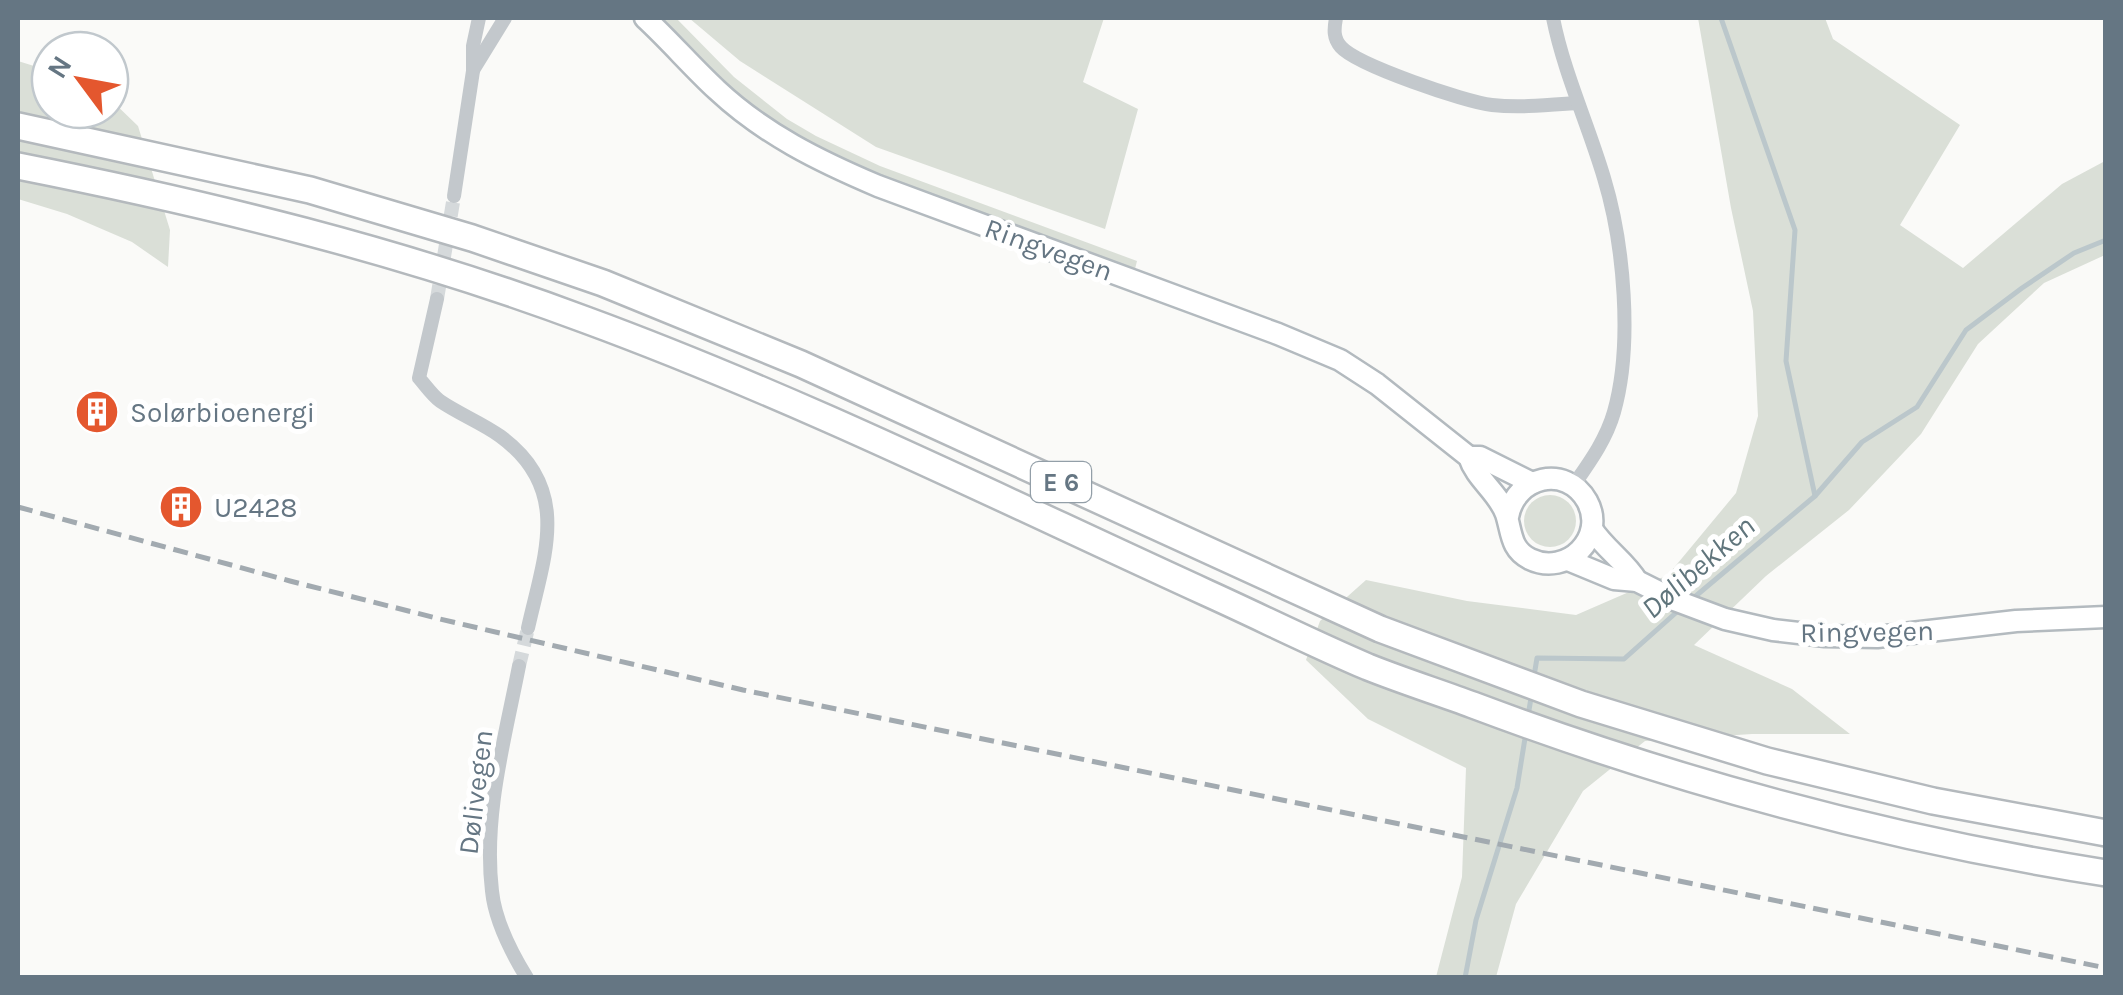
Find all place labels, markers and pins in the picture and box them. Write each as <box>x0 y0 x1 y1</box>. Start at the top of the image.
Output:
building icon: Solørbioenergi <box>74 389 120 435</box>
place label: Solørbioenergi <box>130 396 315 429</box>
building icon: U2428 <box>158 484 204 530</box>
place label: U2428 <box>214 491 298 524</box>

